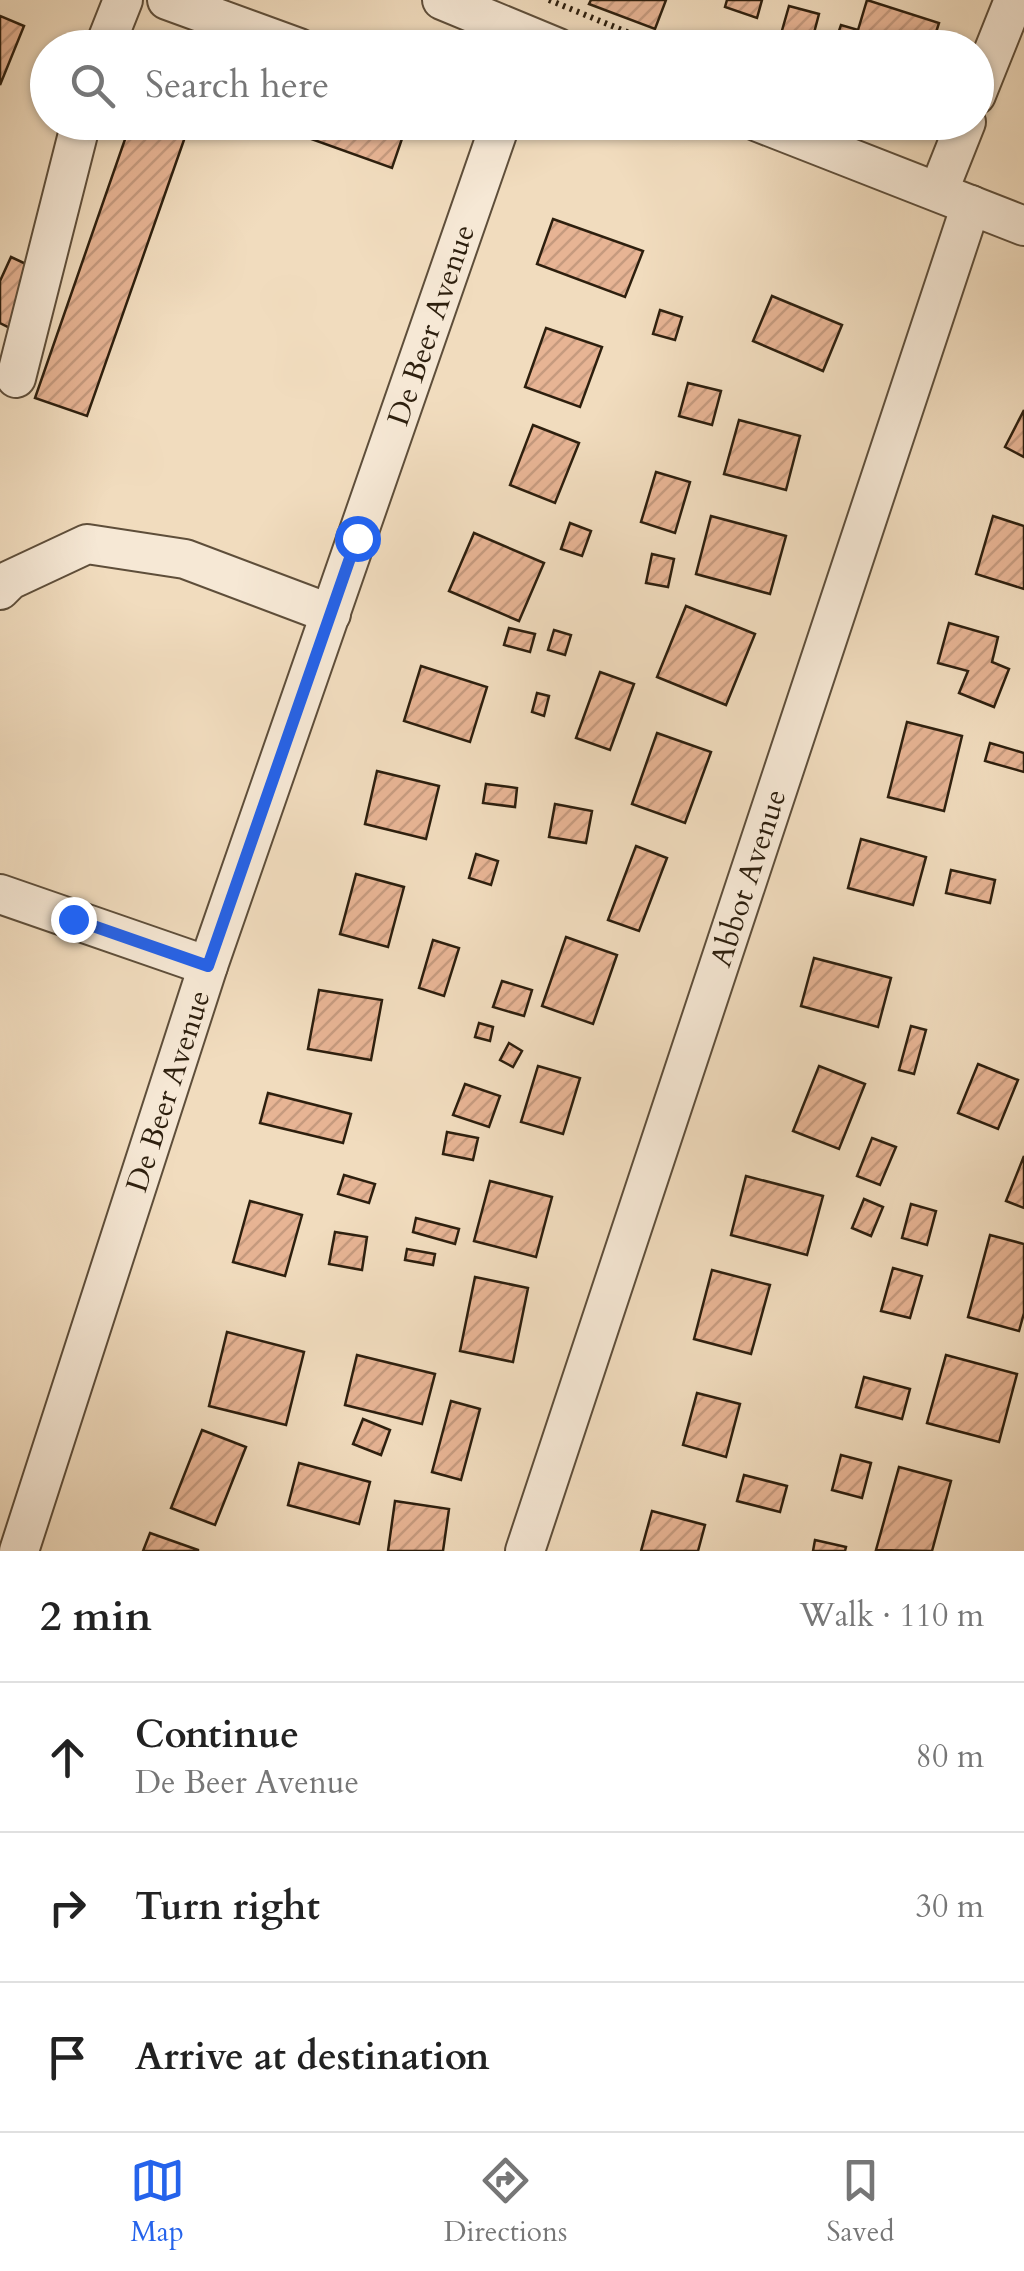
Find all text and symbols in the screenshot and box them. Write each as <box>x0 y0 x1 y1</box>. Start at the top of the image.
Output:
search box <box>30 30 994 140</box>
icon: search <box>65 58 120 113</box>
text: Search here <box>145 59 329 111</box>
street label: De Beer Avenue <box>378 219 485 431</box>
route start <box>335 516 381 562</box>
street label: Abbot Avenue <box>700 784 796 972</box>
route end <box>51 897 97 943</box>
street label: De Beer Avenue <box>117 985 220 1197</box>
text: 2 min <box>40 1588 152 1645</box>
text: Walk · 110 m <box>799 1594 984 1638</box>
text: Continue <box>135 1709 299 1761</box>
icon: ahead <box>40 1730 95 1785</box>
text: 80 m <box>916 1735 984 1779</box>
text: De Beer Avenue <box>135 1761 359 1805</box>
icon: right <box>40 1880 95 1935</box>
text: Turn right <box>135 1881 320 1933</box>
text: 30 m <box>916 1885 984 1929</box>
icon: arrive <box>40 2030 95 2085</box>
text: Arrive at destination <box>135 2031 490 2083</box>
tab: Map <box>130 2153 185 2251</box>
tab: Directions <box>444 2153 567 2251</box>
tab: Saved <box>826 2153 894 2251</box>

